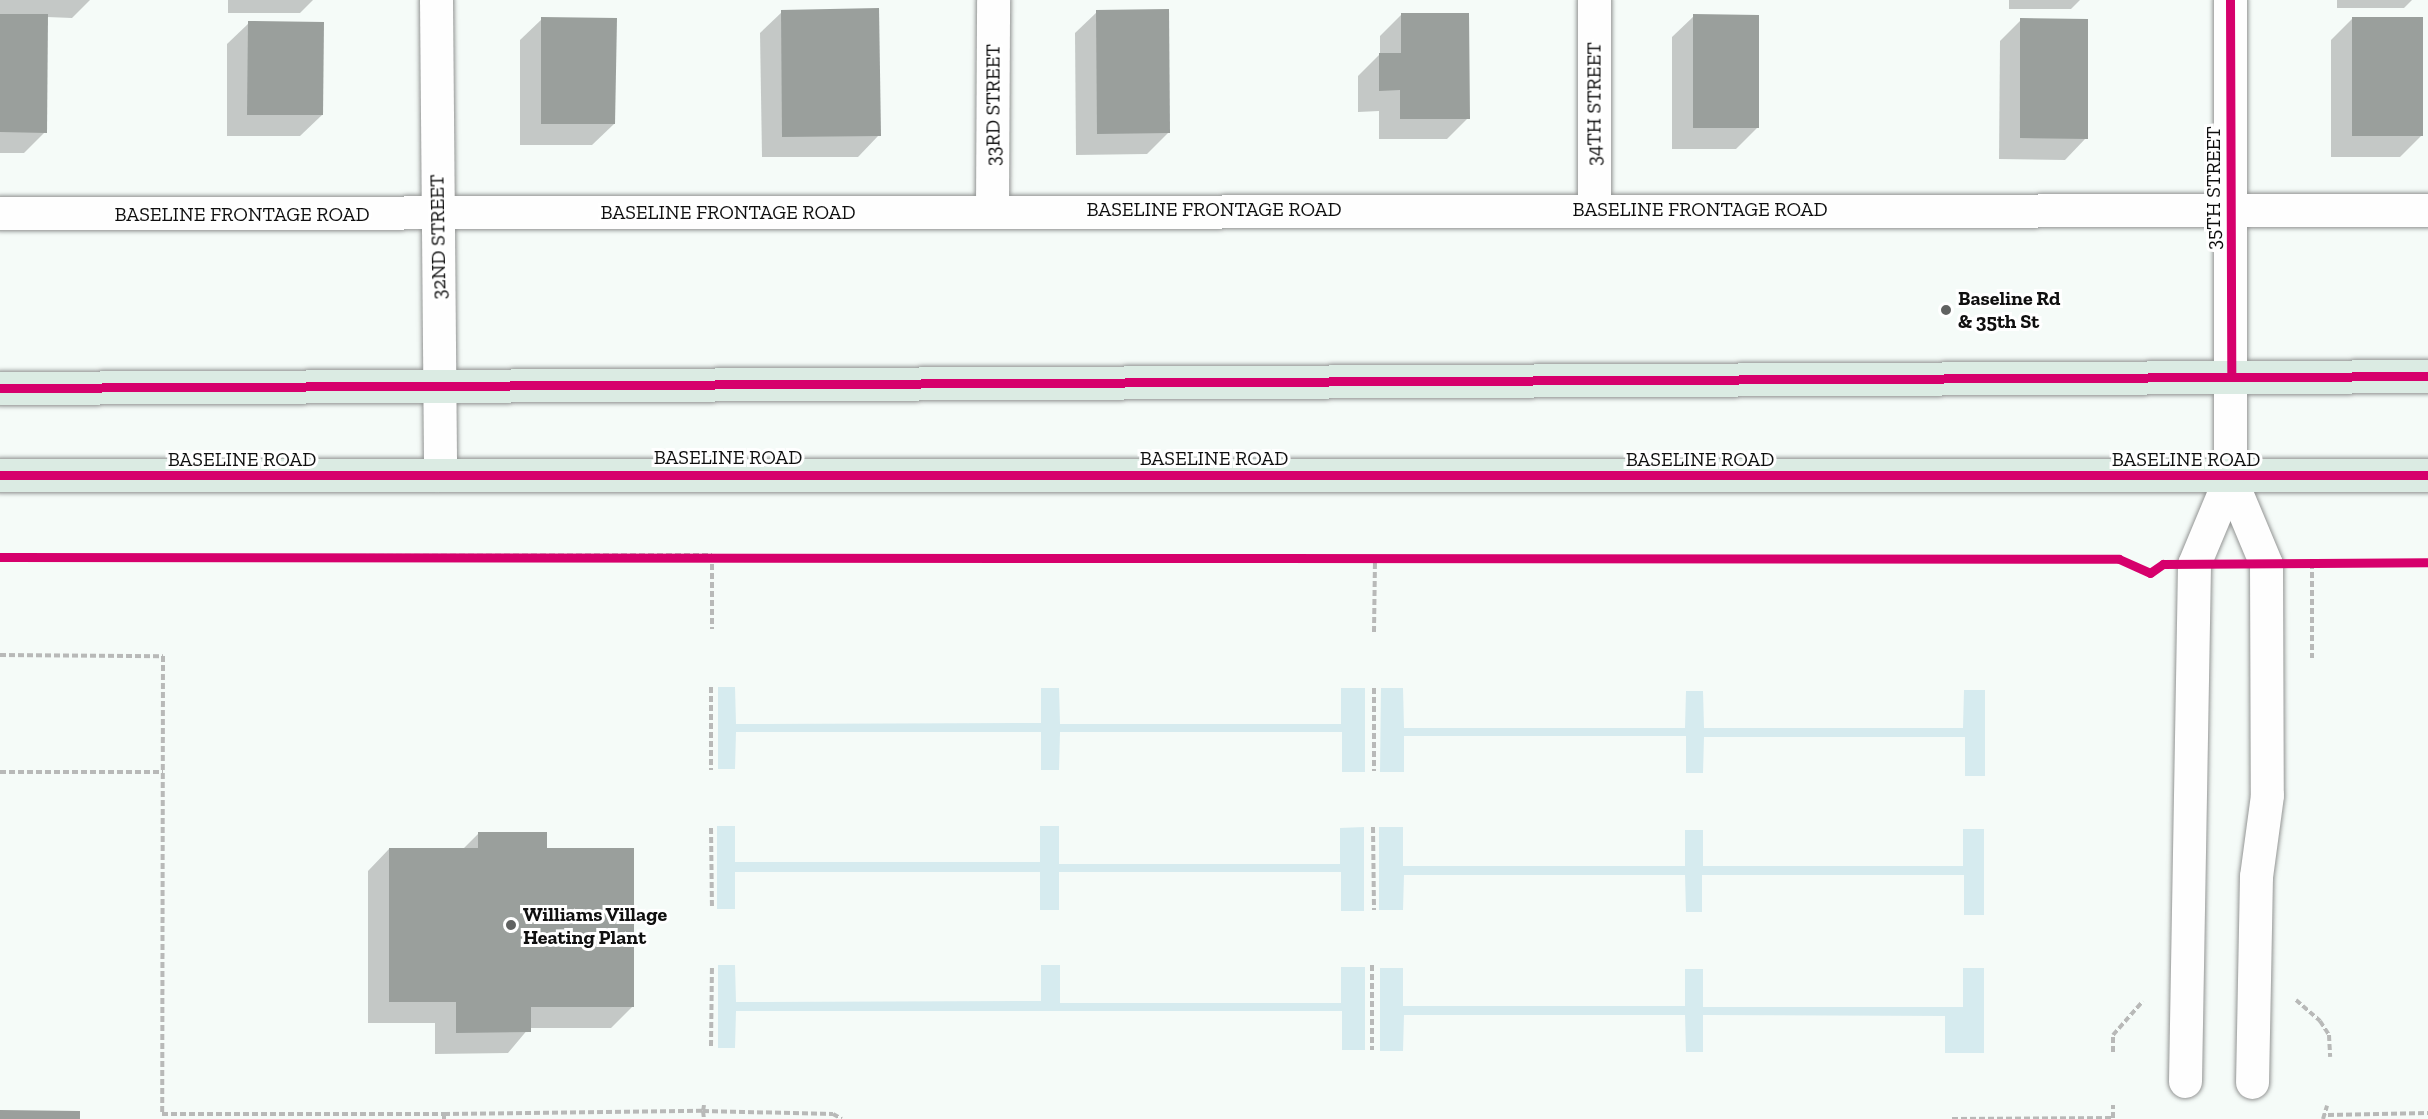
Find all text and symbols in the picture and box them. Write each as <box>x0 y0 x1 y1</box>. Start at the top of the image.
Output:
street label: 34TH STREET <box>1582 42 1606 166</box>
street label: 33RD STREET <box>981 44 1005 166</box>
street label: 35TH STREET <box>2201 126 2225 250</box>
street label: 32ND STREET <box>425 174 451 300</box>
street label: BASELINE FRONTAGE ROAD <box>1086 197 1342 221</box>
street label: BASELINE FRONTAGE ROAD <box>1572 197 1828 221</box>
street label: BASELINE FRONTAGE ROAD <box>600 200 856 224</box>
street label: BASELINE FRONTAGE ROAD <box>114 202 370 226</box>
place label: Baseline Rd & 35th St <box>1958 286 2060 333</box>
marker: Baseline Rd & 35th St <box>1939 303 1953 317</box>
street label: BASELINE ROAD <box>654 445 802 469</box>
street label: BASELINE ROAD <box>1140 446 1288 470</box>
street label: BASELINE ROAD <box>168 447 316 471</box>
street label: BASELINE ROAD <box>1626 447 1774 471</box>
street label: BASELINE ROAD <box>2112 447 2260 471</box>
place label: Williams Village Heating Plant <box>523 902 668 949</box>
marker: Williams Village Heating Plant <box>504 918 518 932</box>

